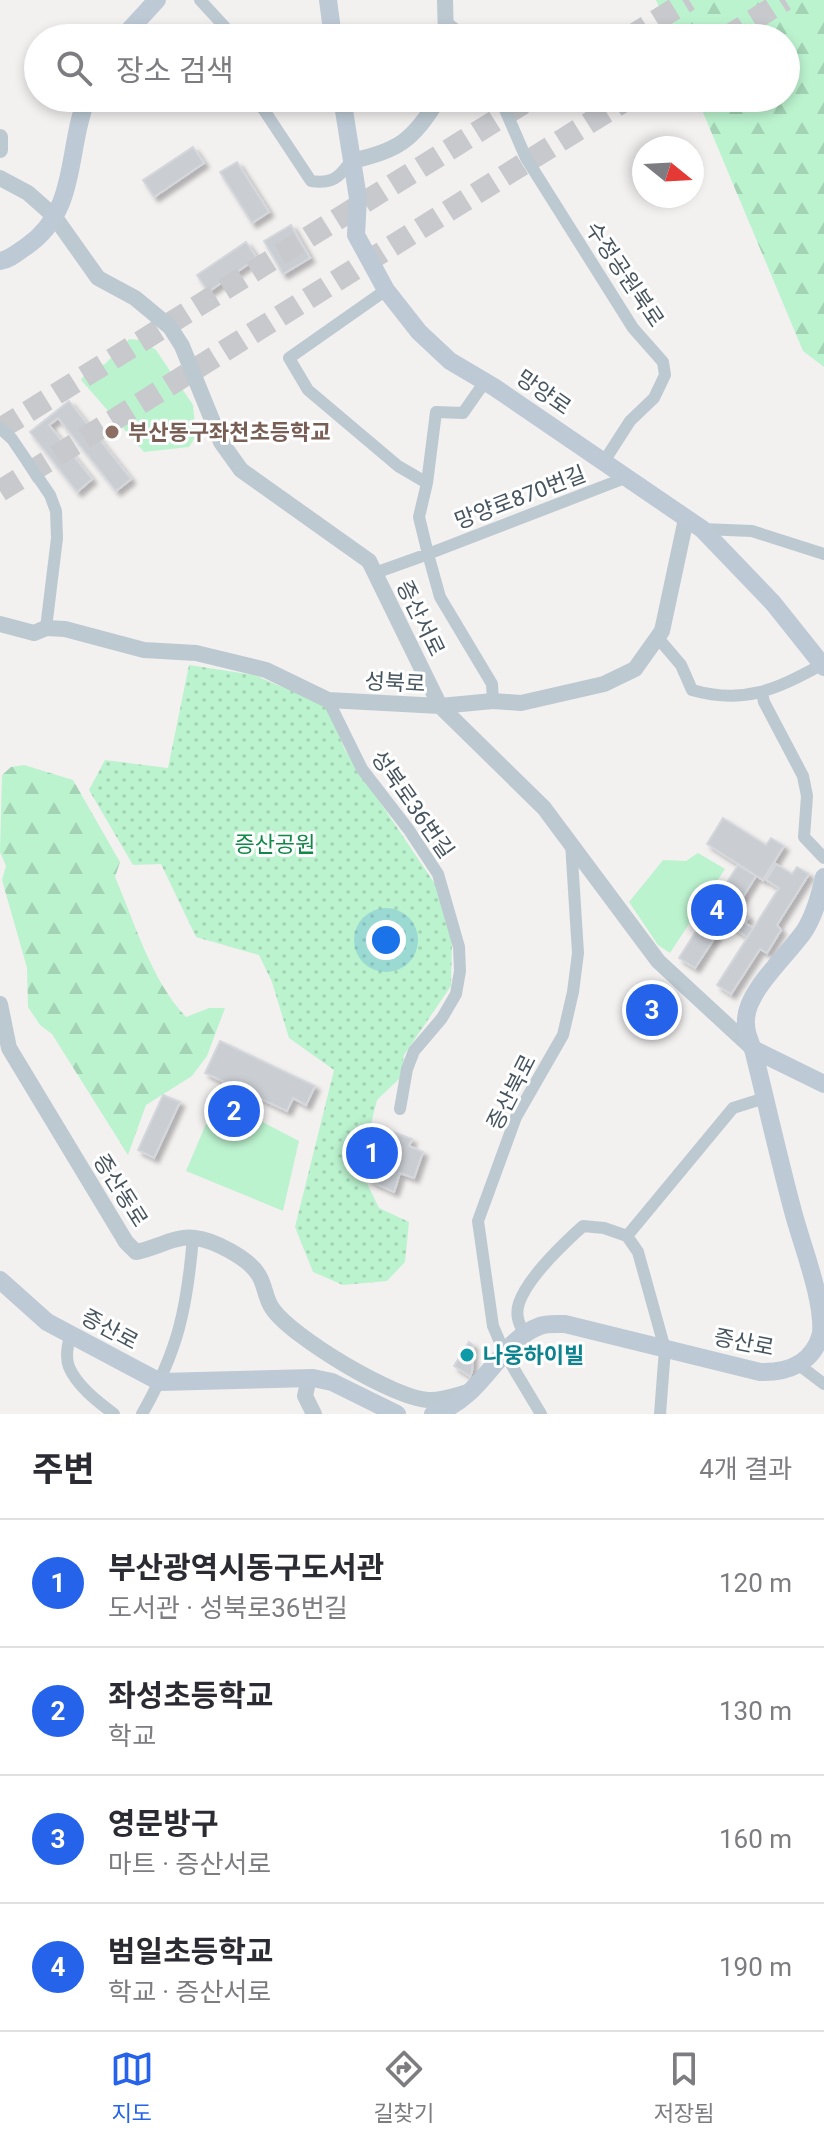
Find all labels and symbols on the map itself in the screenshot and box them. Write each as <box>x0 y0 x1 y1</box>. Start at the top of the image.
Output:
north arrow <box>632 136 704 208</box>
street label: 수정공원북로 <box>580 217 669 332</box>
street label: 망양로 <box>512 365 576 420</box>
place label: 부산동구좌천초등학교 <box>128 420 330 445</box>
marker: 부산동구좌천초등학교 <box>103 423 121 441</box>
street label: 망양로870번길 <box>451 461 589 534</box>
street label: 증산서로 <box>392 576 450 660</box>
street label: 성북로 <box>364 668 426 697</box>
street label: 성북로36번길 <box>366 746 459 863</box>
park label: 증산공원 <box>235 832 315 857</box>
pin: 4 <box>691 880 743 940</box>
your location <box>366 920 406 960</box>
pin: 3 <box>626 980 678 1040</box>
street label: 증산북로 <box>482 1050 541 1134</box>
pin: 2 <box>208 1081 260 1141</box>
pin: 1 <box>346 1123 398 1183</box>
street label: 증산동로 <box>89 1149 153 1231</box>
street label: 증산로 <box>77 1304 142 1355</box>
street label: 증산로 <box>712 1324 776 1361</box>
place label: 나웅하이빌 <box>483 1343 584 1368</box>
marker: 나웅하이빌 <box>458 1346 476 1364</box>

